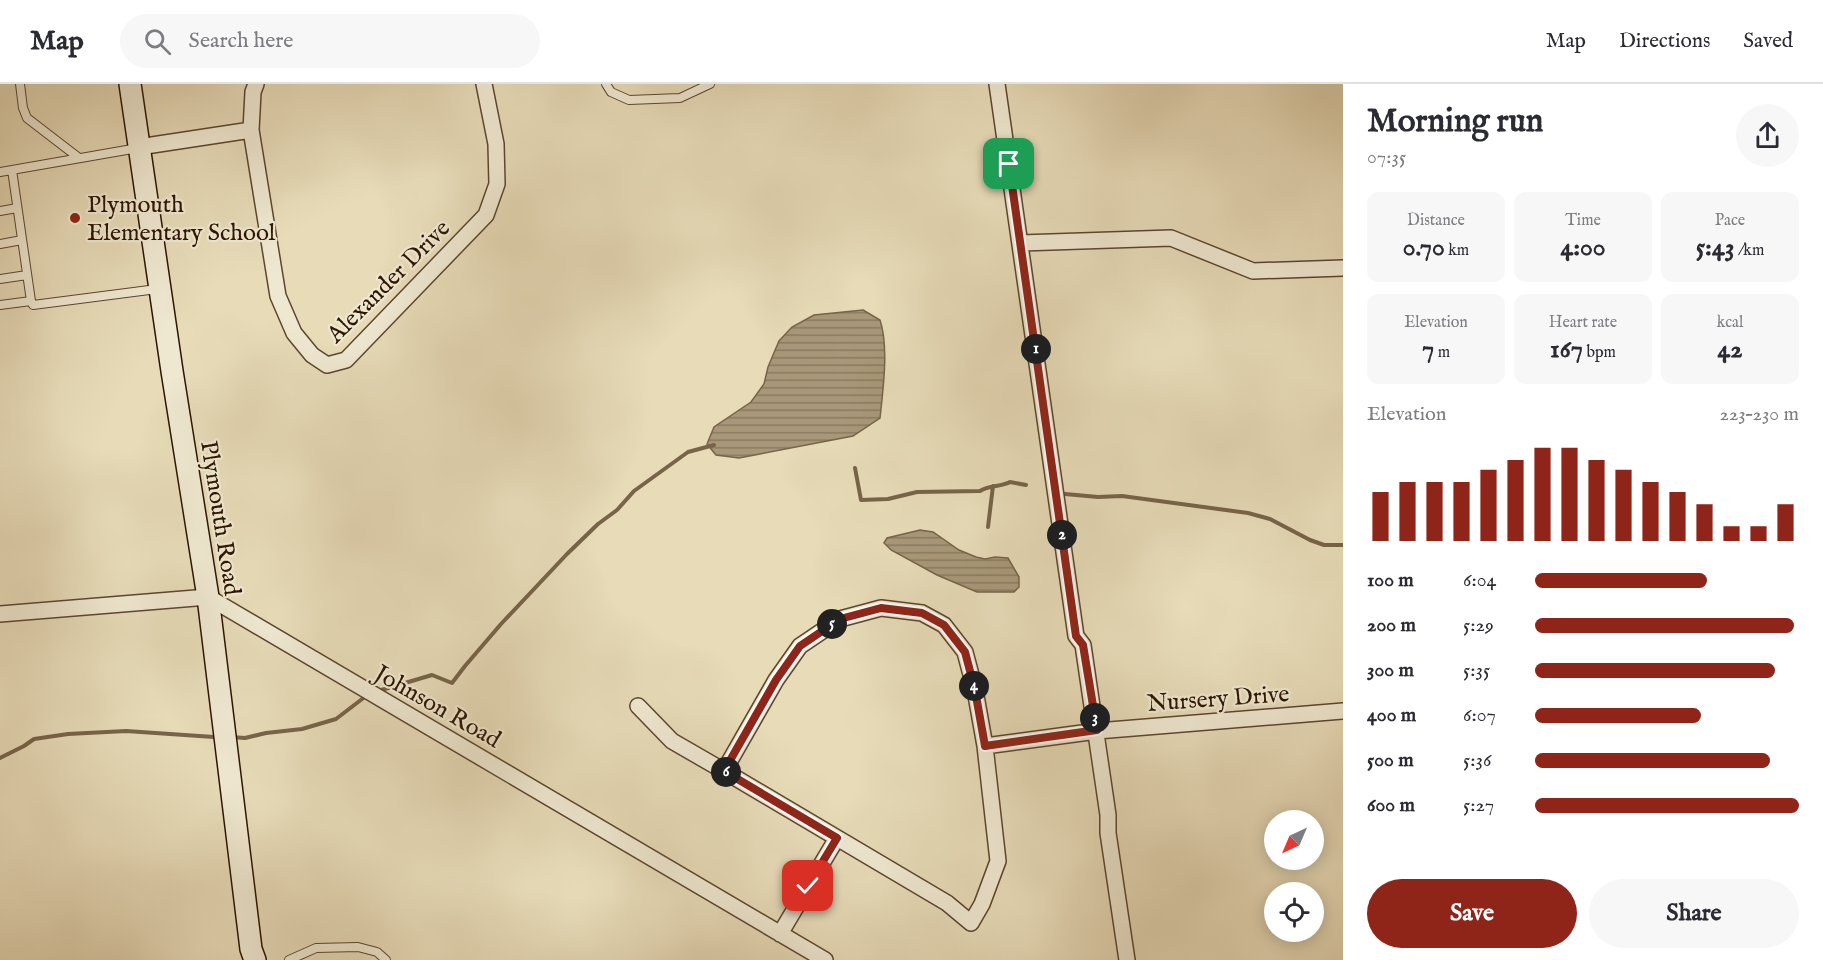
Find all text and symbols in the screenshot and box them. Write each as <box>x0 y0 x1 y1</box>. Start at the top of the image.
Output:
search box <box>120 14 540 68</box>
text: Map <box>30 24 84 59</box>
icon: search <box>141 25 174 58</box>
text: Search here <box>189 27 293 55</box>
text: Map <box>1546 28 1586 55</box>
text: Directions <box>1619 28 1710 55</box>
text: Saved <box>1743 28 1793 55</box>
text: Morning run <box>1367 101 1543 143</box>
button: share <box>1736 104 1799 167</box>
pin <box>983 138 1034 189</box>
text: 07:35 <box>1367 145 1406 170</box>
icon: arrive <box>992 147 1025 180</box>
place label: Plymouth Elementary School <box>87 190 276 249</box>
marker: Plymouth Elementary School <box>68 211 82 225</box>
text: Distance <box>1407 211 1465 231</box>
text: Time <box>1565 211 1601 231</box>
text: Pace <box>1715 211 1745 231</box>
street label: Alexander Drive <box>320 214 457 351</box>
text: 0.70 <box>1403 231 1445 264</box>
text: 4:00 <box>1560 231 1606 264</box>
text: 5:43 <box>1696 231 1734 264</box>
text: km <box>1445 241 1469 261</box>
text: /km <box>1734 241 1764 261</box>
text: Elevation <box>1404 313 1468 333</box>
text: Heart rate <box>1549 313 1617 333</box>
text: kcal <box>1717 313 1743 333</box>
text: 7 <box>1422 333 1434 366</box>
text: 167 <box>1550 333 1583 366</box>
text: 42 <box>1718 333 1742 366</box>
pin: 1 <box>1021 334 1051 364</box>
text: 1 <box>1033 339 1039 359</box>
text: m <box>1434 343 1450 363</box>
text: bpm <box>1583 343 1616 363</box>
text: Elevation <box>1367 402 1446 427</box>
text: 223–230 m <box>1720 402 1799 427</box>
street label: Plymouth Road <box>192 439 247 598</box>
pin: 2 <box>1047 520 1077 550</box>
text: 2 <box>1058 525 1066 545</box>
text: 100 m <box>1367 568 1414 593</box>
text: 6:04 <box>1463 568 1496 593</box>
pin: 5 <box>817 609 847 639</box>
text: 200 m <box>1367 613 1416 638</box>
text: 5:29 <box>1463 613 1494 638</box>
text: 5 <box>829 614 835 634</box>
street label: Johnson Road <box>366 657 506 756</box>
text: 300 m <box>1367 658 1414 683</box>
text: 5:35 <box>1463 658 1490 683</box>
pin: 4 <box>959 671 989 701</box>
text: 4 <box>970 676 978 696</box>
street label: Nursery Drive <box>1146 679 1290 720</box>
pin: 3 <box>1080 703 1110 733</box>
text: 400 m <box>1367 703 1416 728</box>
text: 6:07 <box>1463 703 1496 728</box>
text: 3 <box>1092 708 1098 728</box>
text: 500 m <box>1367 748 1414 773</box>
text: 5:36 <box>1463 748 1491 773</box>
pin: 6 <box>711 757 741 787</box>
text: 6 <box>723 762 729 782</box>
text: 600 m <box>1367 793 1415 818</box>
text: 5:27 <box>1463 793 1494 818</box>
north arrow <box>1264 810 1324 870</box>
map controls <box>1264 810 1324 942</box>
pin <box>782 860 833 911</box>
icon: check <box>791 869 824 902</box>
button: Save <box>1367 879 1577 948</box>
button: Share <box>1589 879 1799 948</box>
button: locate <box>1264 882 1324 942</box>

